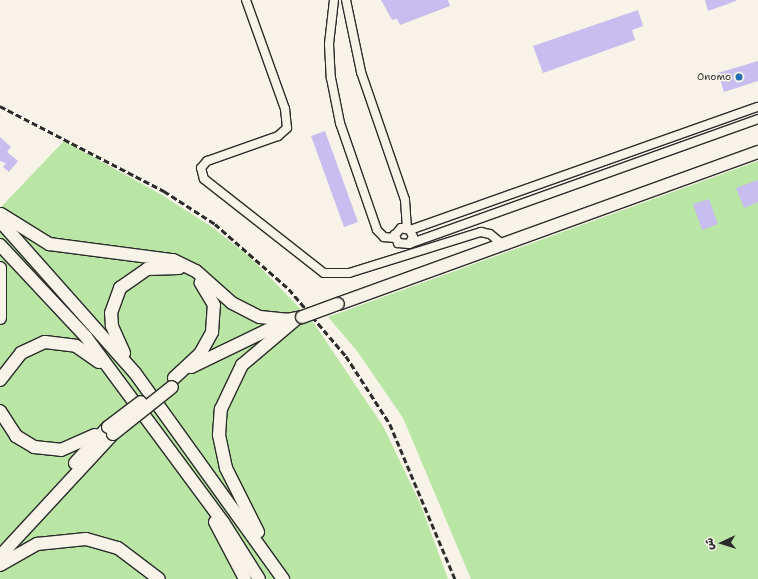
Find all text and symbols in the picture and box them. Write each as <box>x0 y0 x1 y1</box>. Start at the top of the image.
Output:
place label: Onomo <box>697 71 731 83</box>
marker: Onomo <box>734 72 744 82</box>
north arrow <box>702 523 742 563</box>
text: ش <box>702 537 717 550</box>

